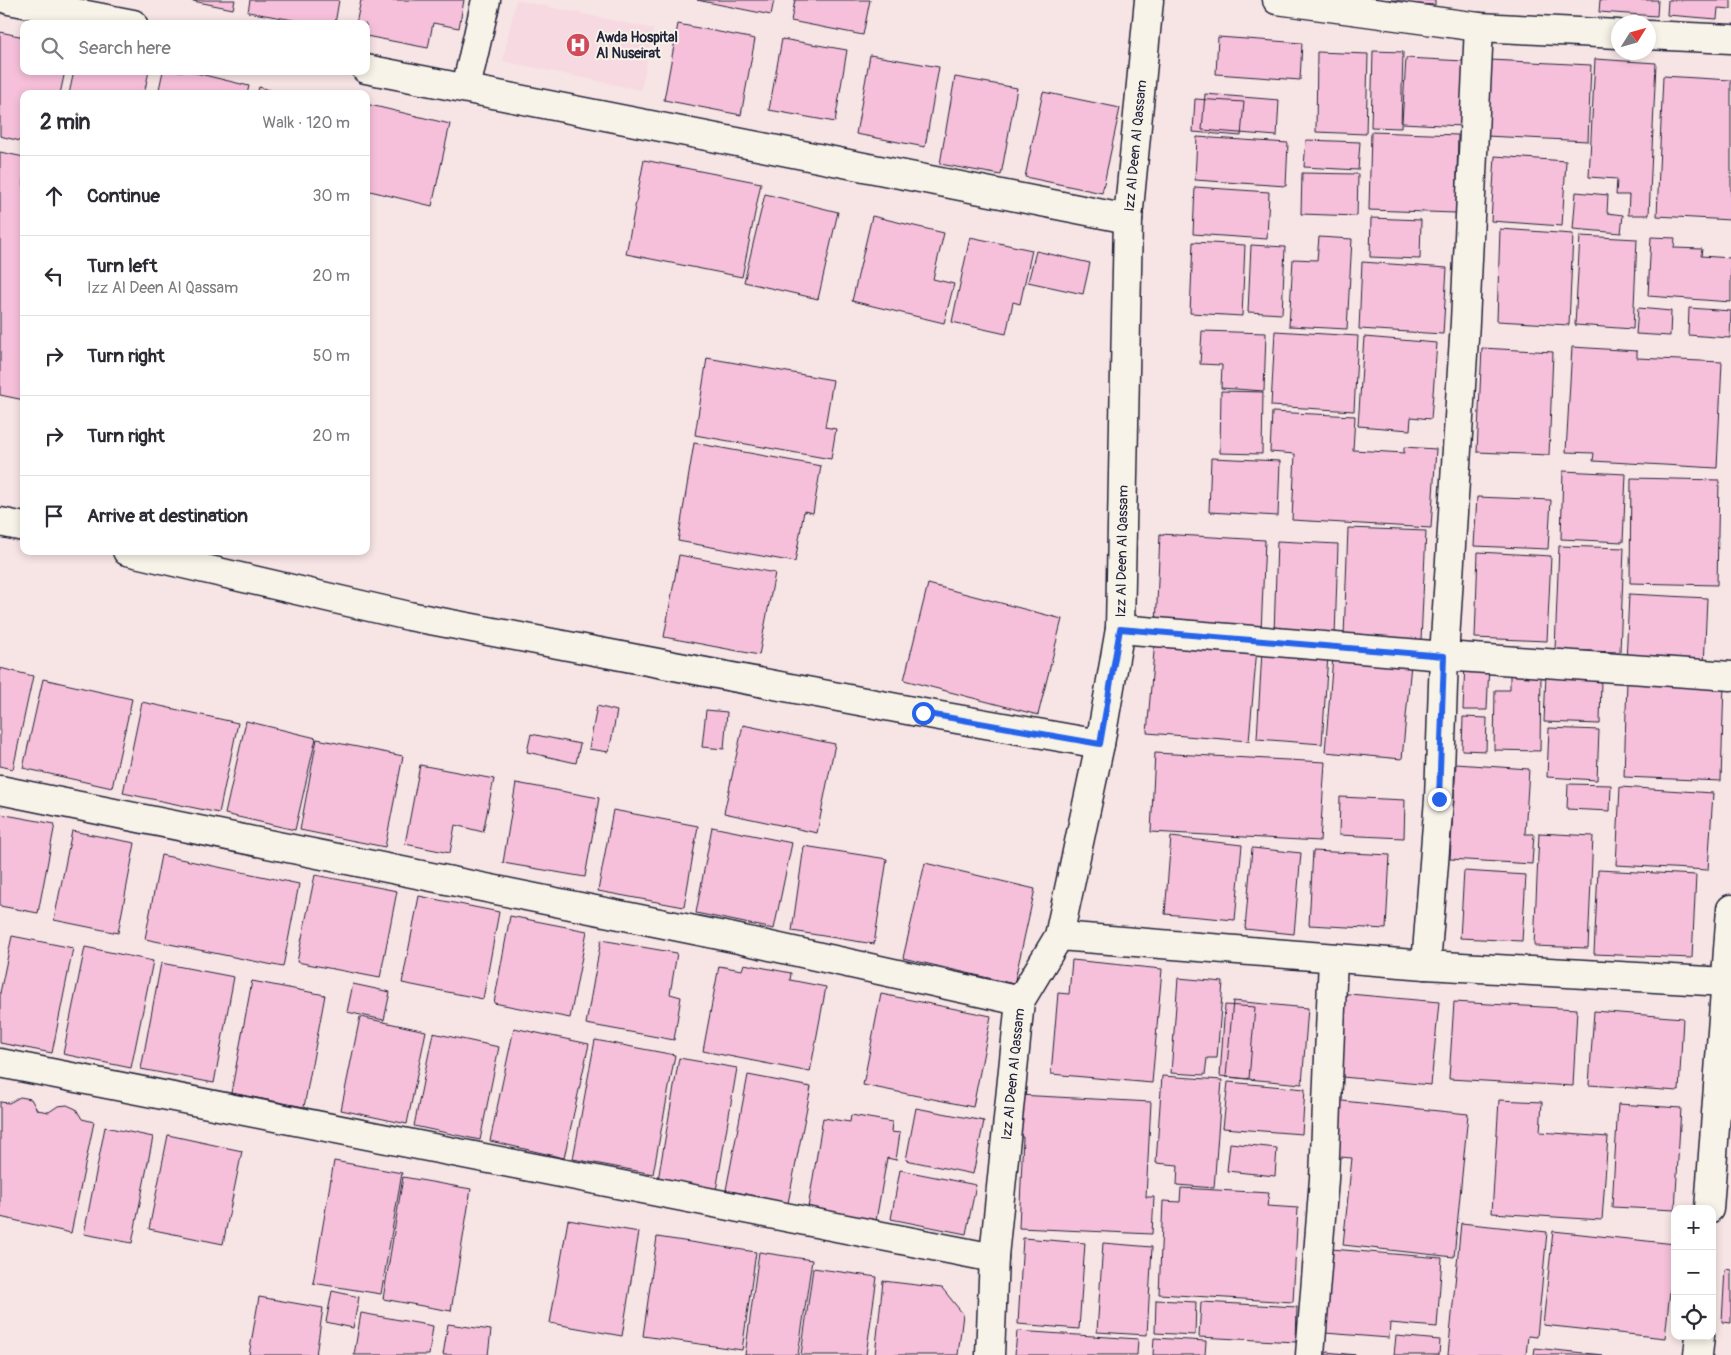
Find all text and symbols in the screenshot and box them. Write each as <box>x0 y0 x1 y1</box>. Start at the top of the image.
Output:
north arrow <box>1611 15 1656 60</box>
search box <box>20 20 370 75</box>
place label: Awda Hospital Al Nuseirat <box>596 29 678 62</box>
hospital icon: Awda Hospital Al Nuseirat <box>565 32 591 58</box>
icon: search <box>38 34 66 62</box>
text: Search here <box>78 36 171 60</box>
street label: Izz Al Deen Al Qassam <box>1121 79 1150 212</box>
text: 2 min <box>40 109 90 136</box>
text: Walk · 120 m <box>262 113 350 133</box>
icon: ahead <box>40 182 68 210</box>
text: Continue <box>87 184 160 208</box>
text: 30 m <box>312 186 350 206</box>
text: Turn left <box>87 254 157 278</box>
icon: left <box>40 262 68 290</box>
text: 20 m <box>312 266 350 286</box>
text: Izz Al Deen Al Qassam <box>87 278 238 298</box>
icon: right <box>40 342 68 370</box>
text: Turn right <box>87 344 165 368</box>
text: 50 m <box>313 346 350 366</box>
icon: right <box>40 422 68 450</box>
text: Turn right <box>87 424 165 448</box>
text: 20 m <box>312 426 350 446</box>
street label: Izz Al Deen Al Qassam <box>1112 485 1132 618</box>
icon: arrive <box>40 502 68 530</box>
text: Arrive at destination <box>87 504 248 528</box>
route start <box>912 702 935 725</box>
route end <box>1428 788 1451 811</box>
street label: Izz Al Deen Al Qassam <box>998 1007 1028 1141</box>
map controls <box>1671 1205 1716 1340</box>
button: + <box>1671 1205 1716 1250</box>
button: − <box>1671 1250 1716 1295</box>
button: locate <box>1671 1295 1716 1340</box>

